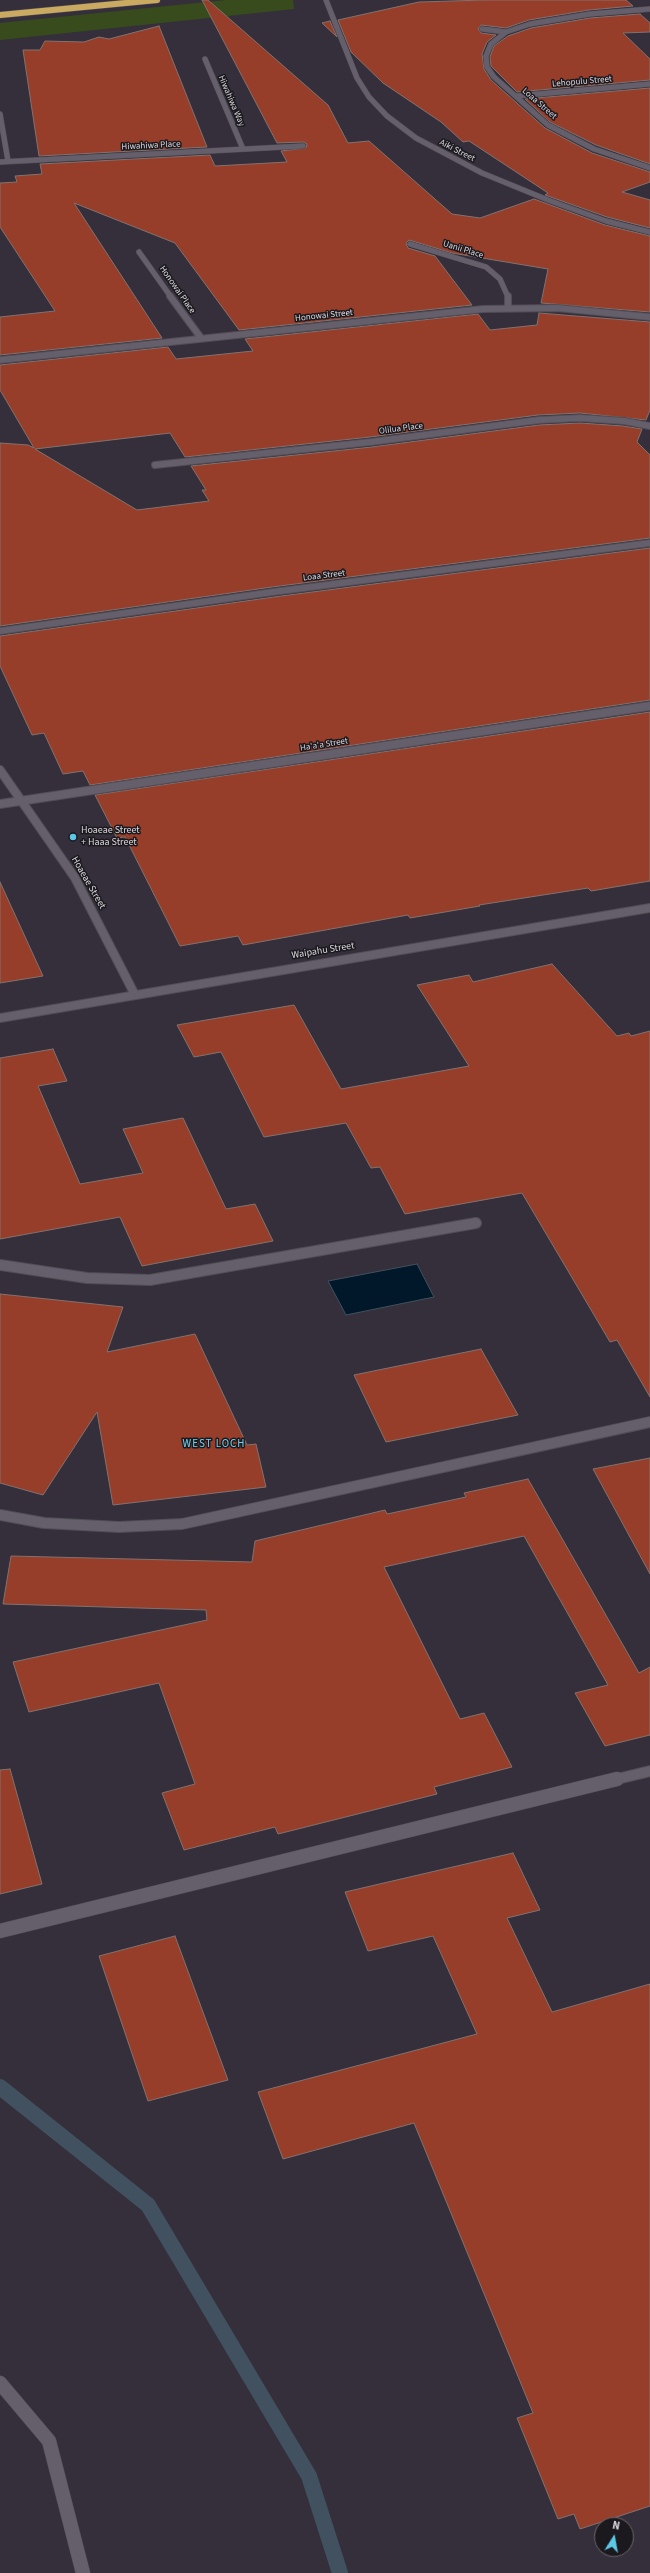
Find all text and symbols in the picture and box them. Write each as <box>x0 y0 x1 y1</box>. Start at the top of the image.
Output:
street label: Hiwahiwa Way <box>215 74 247 128</box>
street label: Lehopulu Street <box>552 74 612 90</box>
street label: Loaa Street <box>519 86 559 122</box>
street label: Aiki Street <box>438 138 476 164</box>
street label: Hiwahiwa Place <box>121 139 181 153</box>
street label: Uanii Place <box>441 239 485 261</box>
street label: Honowai Place <box>157 264 197 316</box>
street label: Honowai Street <box>295 308 353 324</box>
street label: Olilua Place <box>378 421 424 437</box>
street label: Loaa Street <box>302 568 346 584</box>
street label: Ha'a'a Street <box>299 736 349 754</box>
place label: Hoaeae Street + Haaa Street <box>81 825 140 848</box>
marker: Hoaeae Street + Haaa Street <box>68 832 78 842</box>
street label: Hoaeae Street <box>68 855 108 911</box>
street label: Waipahu Street <box>291 940 355 962</box>
district label: WEST LOCH <box>182 1438 246 1452</box>
north arrow <box>594 2517 634 2557</box>
text: N <box>611 2518 621 2534</box>

